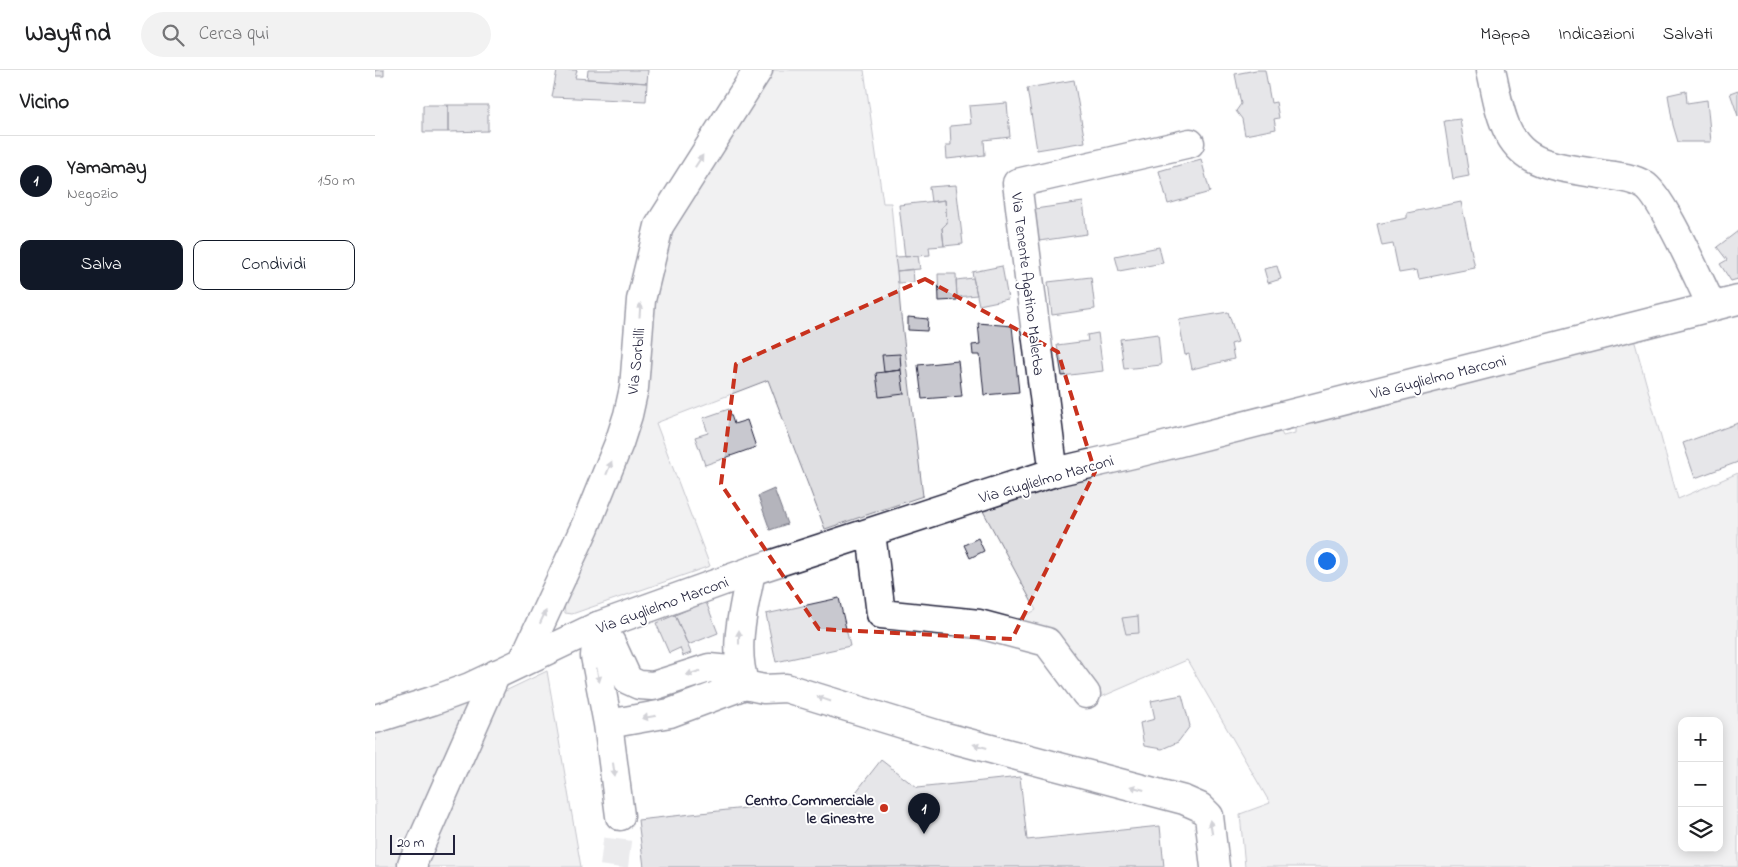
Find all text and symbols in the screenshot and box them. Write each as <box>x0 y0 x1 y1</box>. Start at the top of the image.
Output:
search box <box>141 12 491 57</box>
text: Wayfind <box>25 17 111 52</box>
icon: search <box>159 21 187 49</box>
text: Cerca qui <box>199 21 269 48</box>
text: Mappa <box>1480 22 1530 48</box>
text: Indicazioni <box>1558 22 1635 48</box>
text: Salvati <box>1663 22 1713 48</box>
text: Vicino <box>20 88 69 118</box>
text: Yamamay <box>67 155 147 182</box>
one-way arrow <box>694 155 704 168</box>
text: 1 <box>33 169 39 193</box>
text: 150 m <box>317 169 355 193</box>
text: Negozio <box>67 182 118 206</box>
street label: Via Tenente Agatino Malerba <box>1004 190 1050 377</box>
button: Salva <box>20 240 183 290</box>
button: Condividi <box>193 240 355 290</box>
one-way arrow <box>636 302 644 318</box>
street label: Via Sorbilli <box>621 327 652 397</box>
street label: Via Guglielmo Marconi <box>1367 349 1509 407</box>
street label: Via Guglielmo Marconi <box>975 449 1117 511</box>
one-way arrow <box>605 460 613 475</box>
your location <box>1314 548 1340 574</box>
street label: Via Guglielmo Marconi <box>592 571 732 641</box>
one-way arrow <box>540 610 548 624</box>
one-way arrow <box>735 629 743 645</box>
one-way arrow <box>595 667 603 683</box>
one-way arrow <box>685 670 700 678</box>
one-way arrow <box>817 695 832 703</box>
one-way arrow <box>641 714 657 722</box>
map controls <box>1678 717 1723 852</box>
button: + <box>1678 717 1723 762</box>
one-way arrow <box>972 742 988 750</box>
button: − <box>1678 762 1723 807</box>
one-way arrow <box>610 763 618 779</box>
one-way arrow <box>1130 783 1145 791</box>
place label: Centro Commerciale le Ginestre <box>745 789 875 831</box>
pin: 1 <box>908 793 940 834</box>
marker: Centro Commerciale le Ginestre <box>878 802 890 814</box>
button: layers <box>1678 807 1723 852</box>
one-way arrow <box>1206 818 1214 834</box>
scale bar <box>390 832 455 855</box>
text: 20 m <box>397 833 424 854</box>

